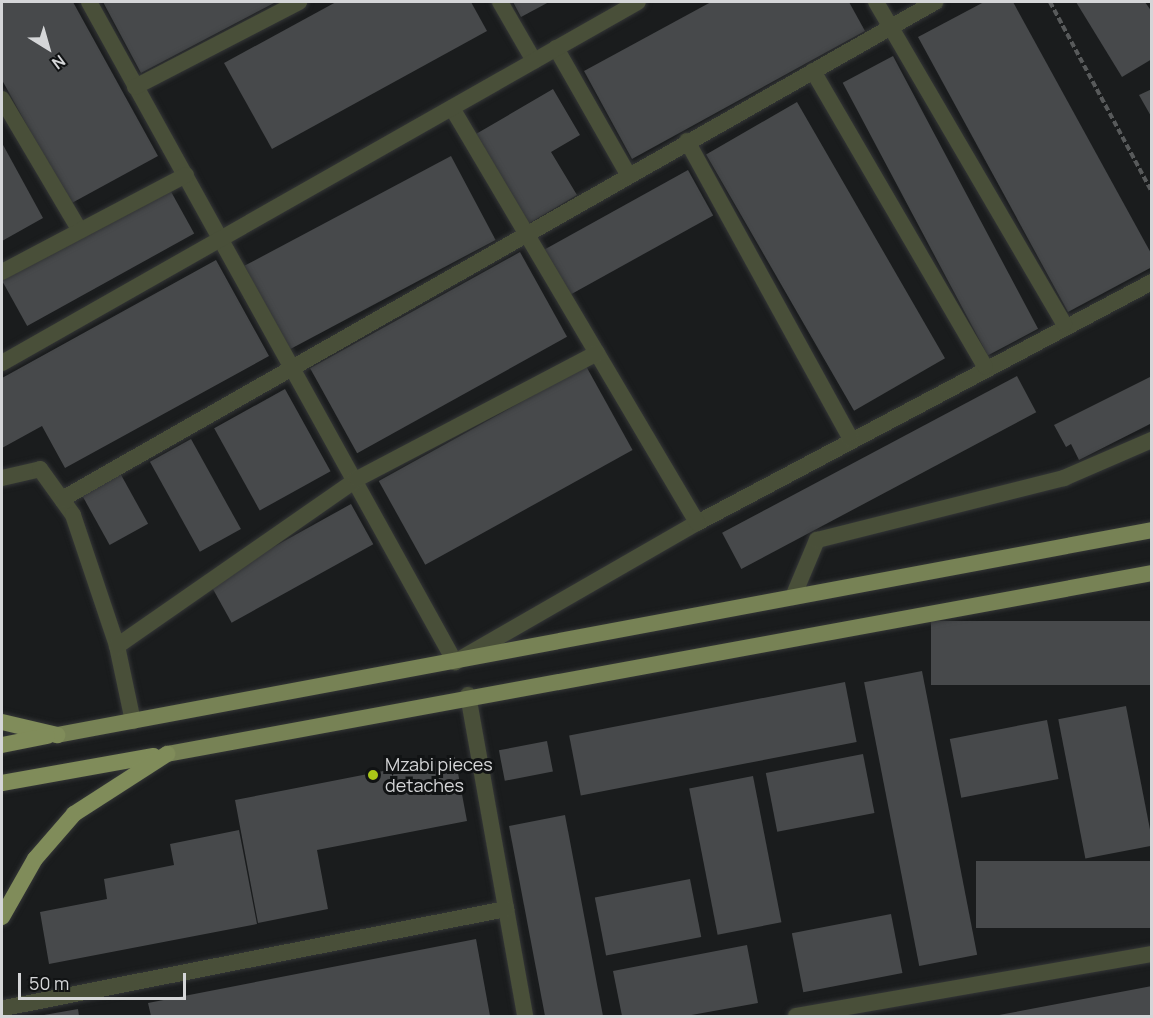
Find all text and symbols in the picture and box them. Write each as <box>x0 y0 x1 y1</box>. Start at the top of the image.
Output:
north arrow <box>18 18 78 78</box>
text: N <box>48 50 70 75</box>
place label: Mzabi pieces detaches <box>385 754 493 796</box>
marker: Mzabi pieces detaches <box>366 768 380 782</box>
scale bar <box>21 961 189 999</box>
text: 50 m <box>29 971 69 995</box>

